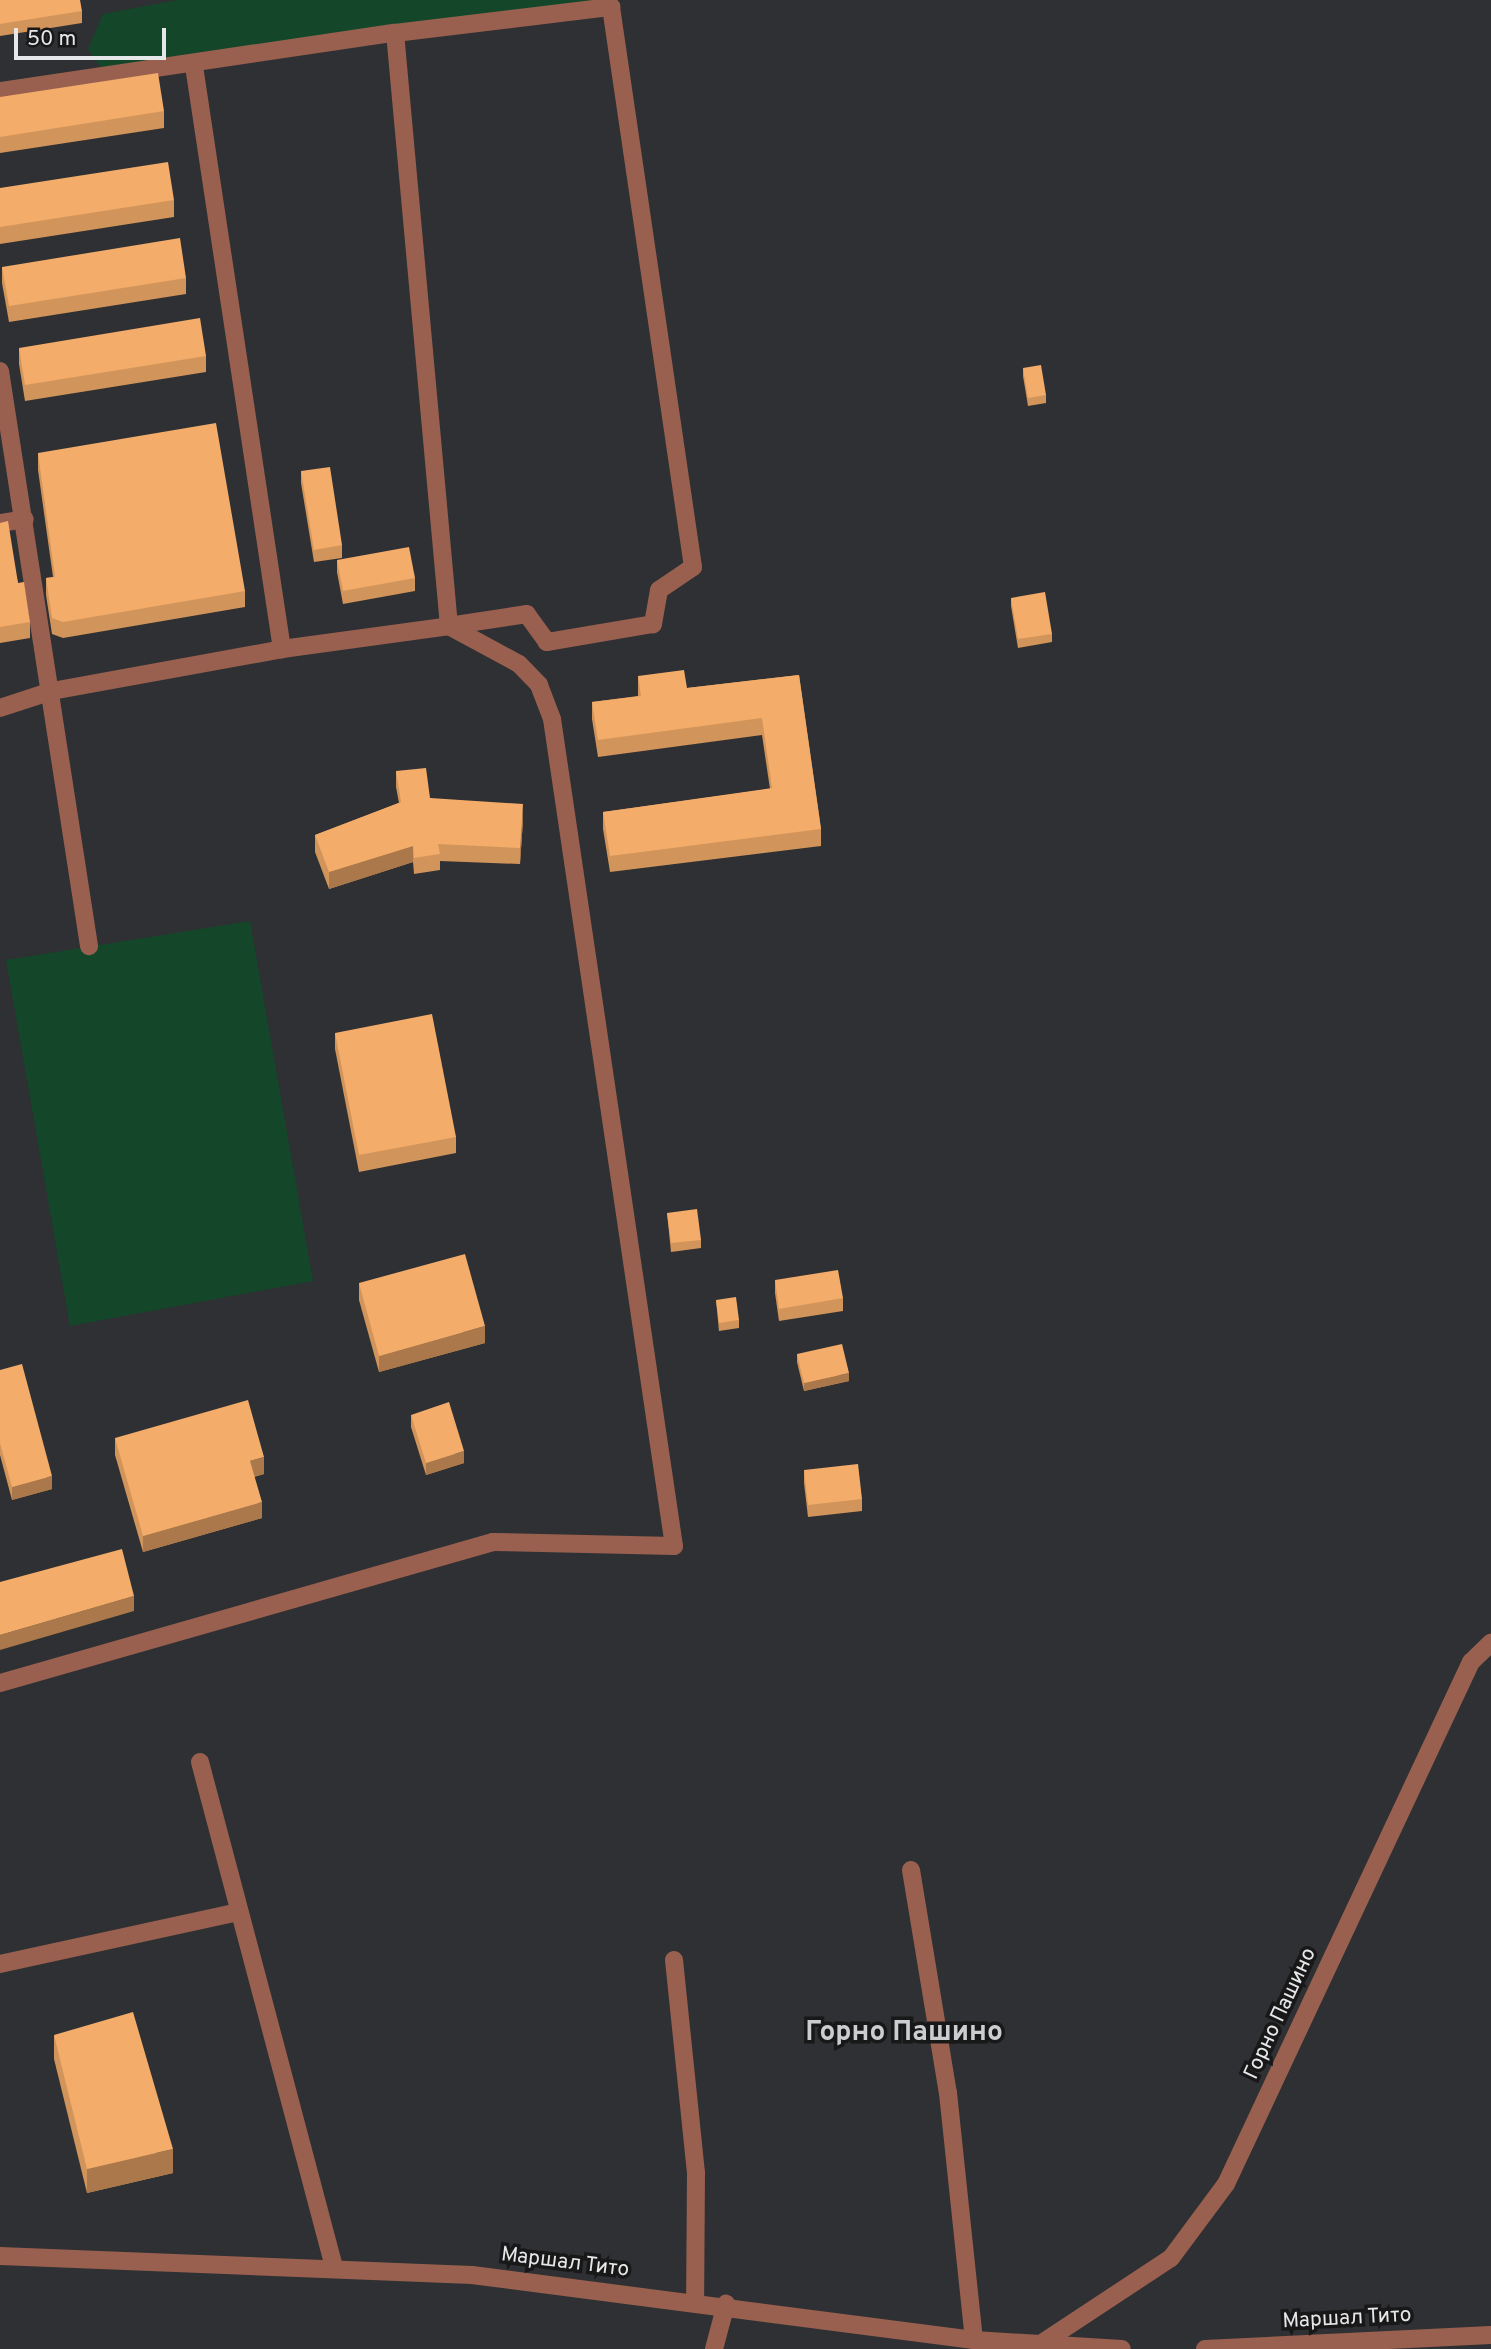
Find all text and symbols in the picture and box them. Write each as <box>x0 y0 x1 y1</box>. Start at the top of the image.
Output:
scale bar <box>18 14 170 58</box>
text: 50 m <box>27 26 76 53</box>
street label: Горно Пашино <box>1240 1944 1322 2084</box>
district label: Горно Пашино <box>805 2016 1003 2050</box>
street label: Маршал Тито <box>499 2243 631 2283</box>
street label: Маршал Тито <box>1282 2303 1412 2335</box>

